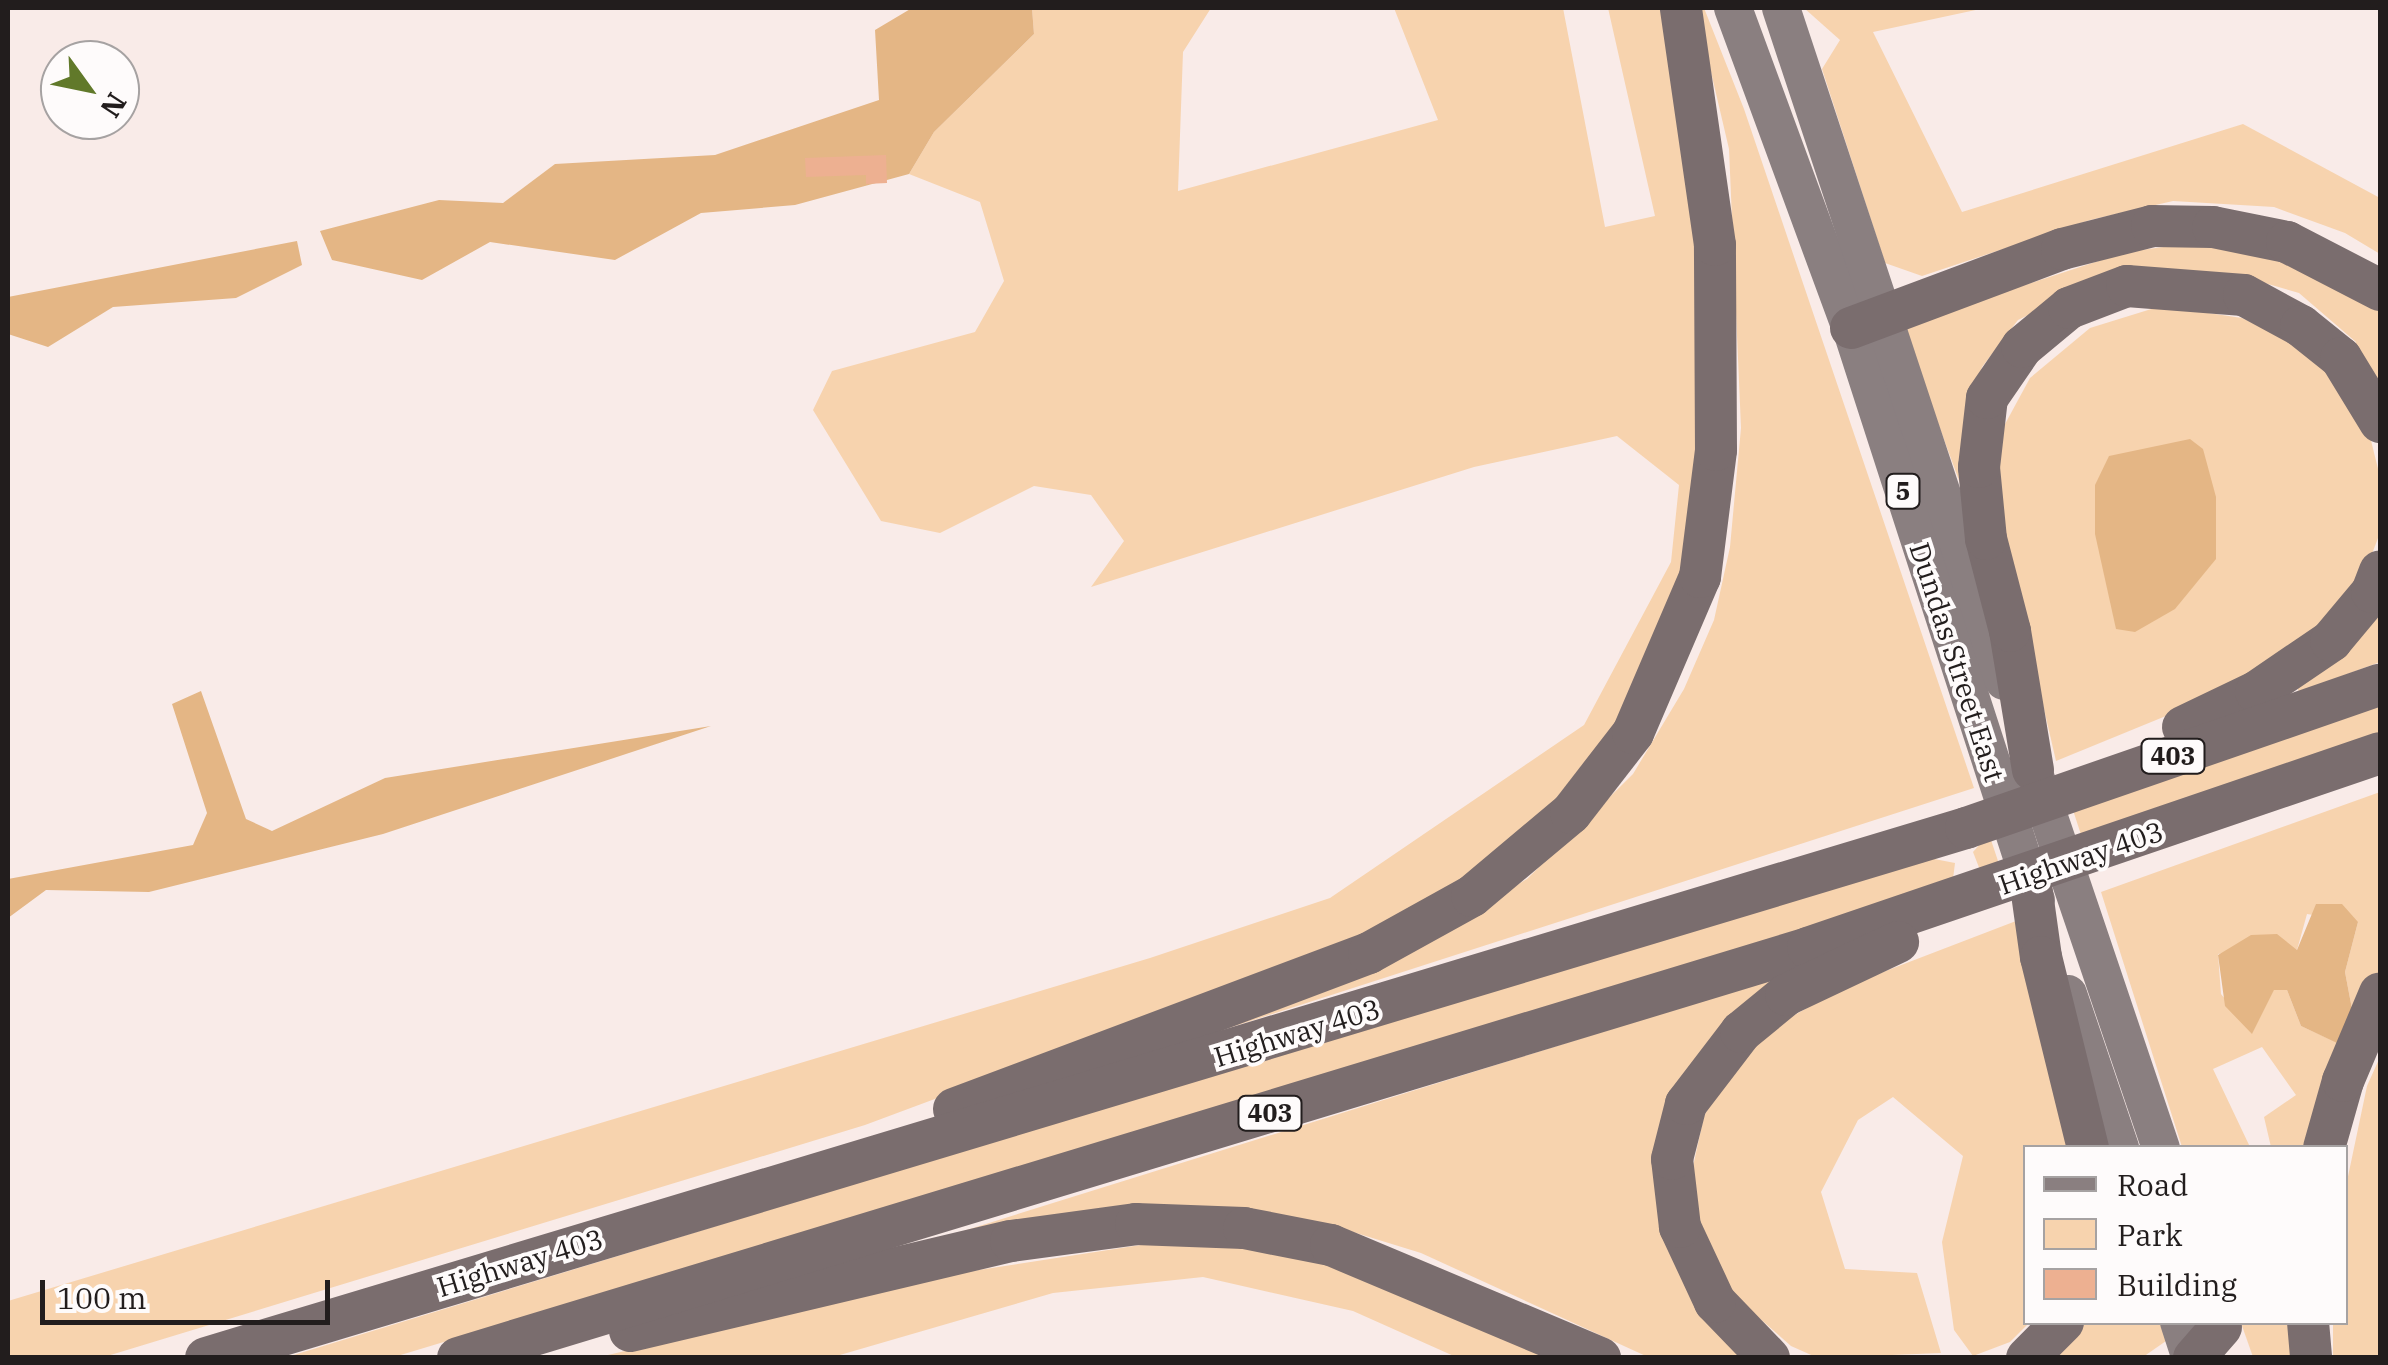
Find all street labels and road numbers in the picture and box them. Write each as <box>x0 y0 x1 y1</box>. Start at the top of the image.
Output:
road number: 5 <box>1886 471 1920 511</box>
street label: Dundas Street East <box>1903 538 2011 786</box>
road number: 403 <box>2140 736 2206 776</box>
street label: Highway 403 <box>1994 814 2168 902</box>
street label: Highway 403 <box>1210 992 1384 1074</box>
road number: 403 <box>1238 1093 1302 1133</box>
street label: Highway 403 <box>433 1222 607 1304</box>

